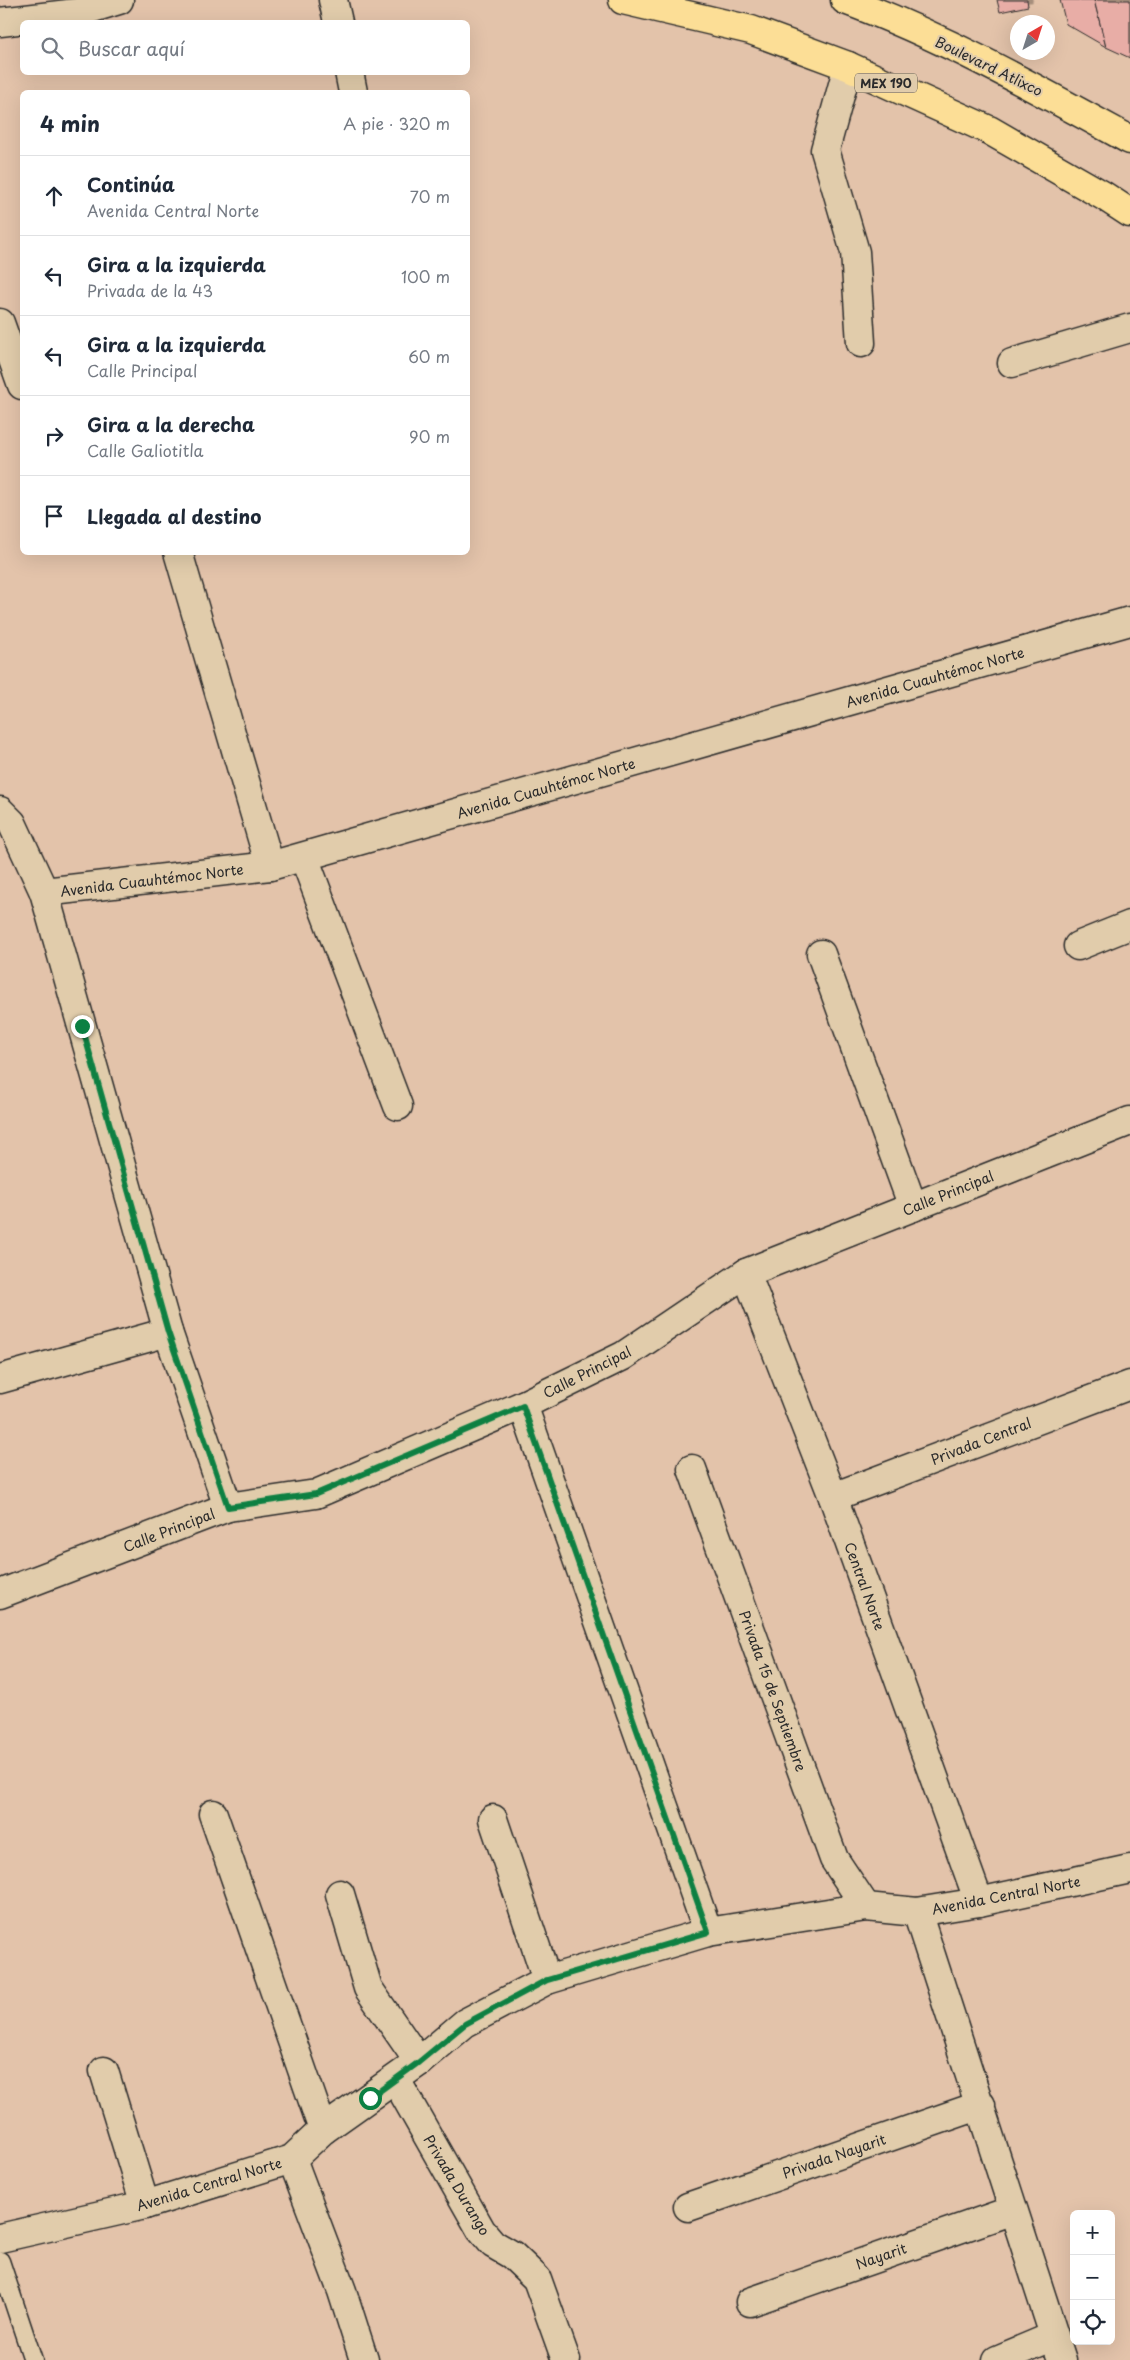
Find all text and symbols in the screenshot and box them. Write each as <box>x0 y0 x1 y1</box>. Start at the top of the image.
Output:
north arrow <box>1010 15 1055 60</box>
search box <box>20 20 470 75</box>
street label: Boulevard Atlixco <box>932 31 1046 101</box>
icon: search <box>38 34 66 62</box>
text: Buscar aquí <box>78 34 185 62</box>
road number: MEX 190 <box>855 74 917 92</box>
text: 4 min <box>40 107 100 139</box>
text: A pie · 320 m <box>343 111 450 135</box>
text: Continúa <box>87 170 175 198</box>
icon: ahead <box>40 182 68 210</box>
text: 70 m <box>410 184 450 208</box>
text: Avenida Central Norte <box>87 198 259 222</box>
text: Gira a la izquierda <box>87 250 266 278</box>
icon: left <box>40 262 68 290</box>
text: 100 m <box>401 264 450 288</box>
text: Privada de la 43 <box>87 278 213 302</box>
text: Gira a la izquierda <box>87 330 266 358</box>
icon: left <box>40 342 68 370</box>
text: 60 m <box>408 344 450 368</box>
text: Calle Principal <box>87 358 198 382</box>
text: Gira a la derecha <box>87 410 255 438</box>
icon: right <box>40 422 68 450</box>
text: 90 m <box>409 424 450 448</box>
text: Calle Galiotitla <box>87 438 203 462</box>
icon: arrive <box>40 502 68 530</box>
text: Llegada al destino <box>87 502 261 530</box>
street label: Avenida Cuauhtémoc Norte <box>843 641 1027 713</box>
street label: Avenida Cuauhtémoc Norte <box>454 752 638 824</box>
street label: Avenida Cuauhtémoc Norte <box>59 858 245 902</box>
route end <box>71 1015 94 1038</box>
street label: Calle Principal <box>899 1165 997 1221</box>
street label: Calle Principal <box>539 1341 635 1403</box>
street label: Privada Central <box>928 1412 1034 1470</box>
street label: Calle Principal <box>120 1503 218 1557</box>
street label: Central Norte <box>839 1539 891 1633</box>
street label: Privada 15 de Septiembre <box>734 1608 812 1775</box>
street label: Avenida Central Norte <box>930 1870 1082 1920</box>
route start <box>359 2087 382 2110</box>
street label: Privada Nayarit <box>780 2128 889 2184</box>
street label: Privada Durango <box>419 2131 495 2239</box>
street label: Avenida Central Norte <box>134 2152 284 2216</box>
map controls <box>1070 2210 1115 2345</box>
button: + <box>1070 2210 1115 2255</box>
street label: Nayarit <box>853 2237 909 2274</box>
button: − <box>1070 2255 1115 2300</box>
button: locate <box>1070 2300 1115 2345</box>

